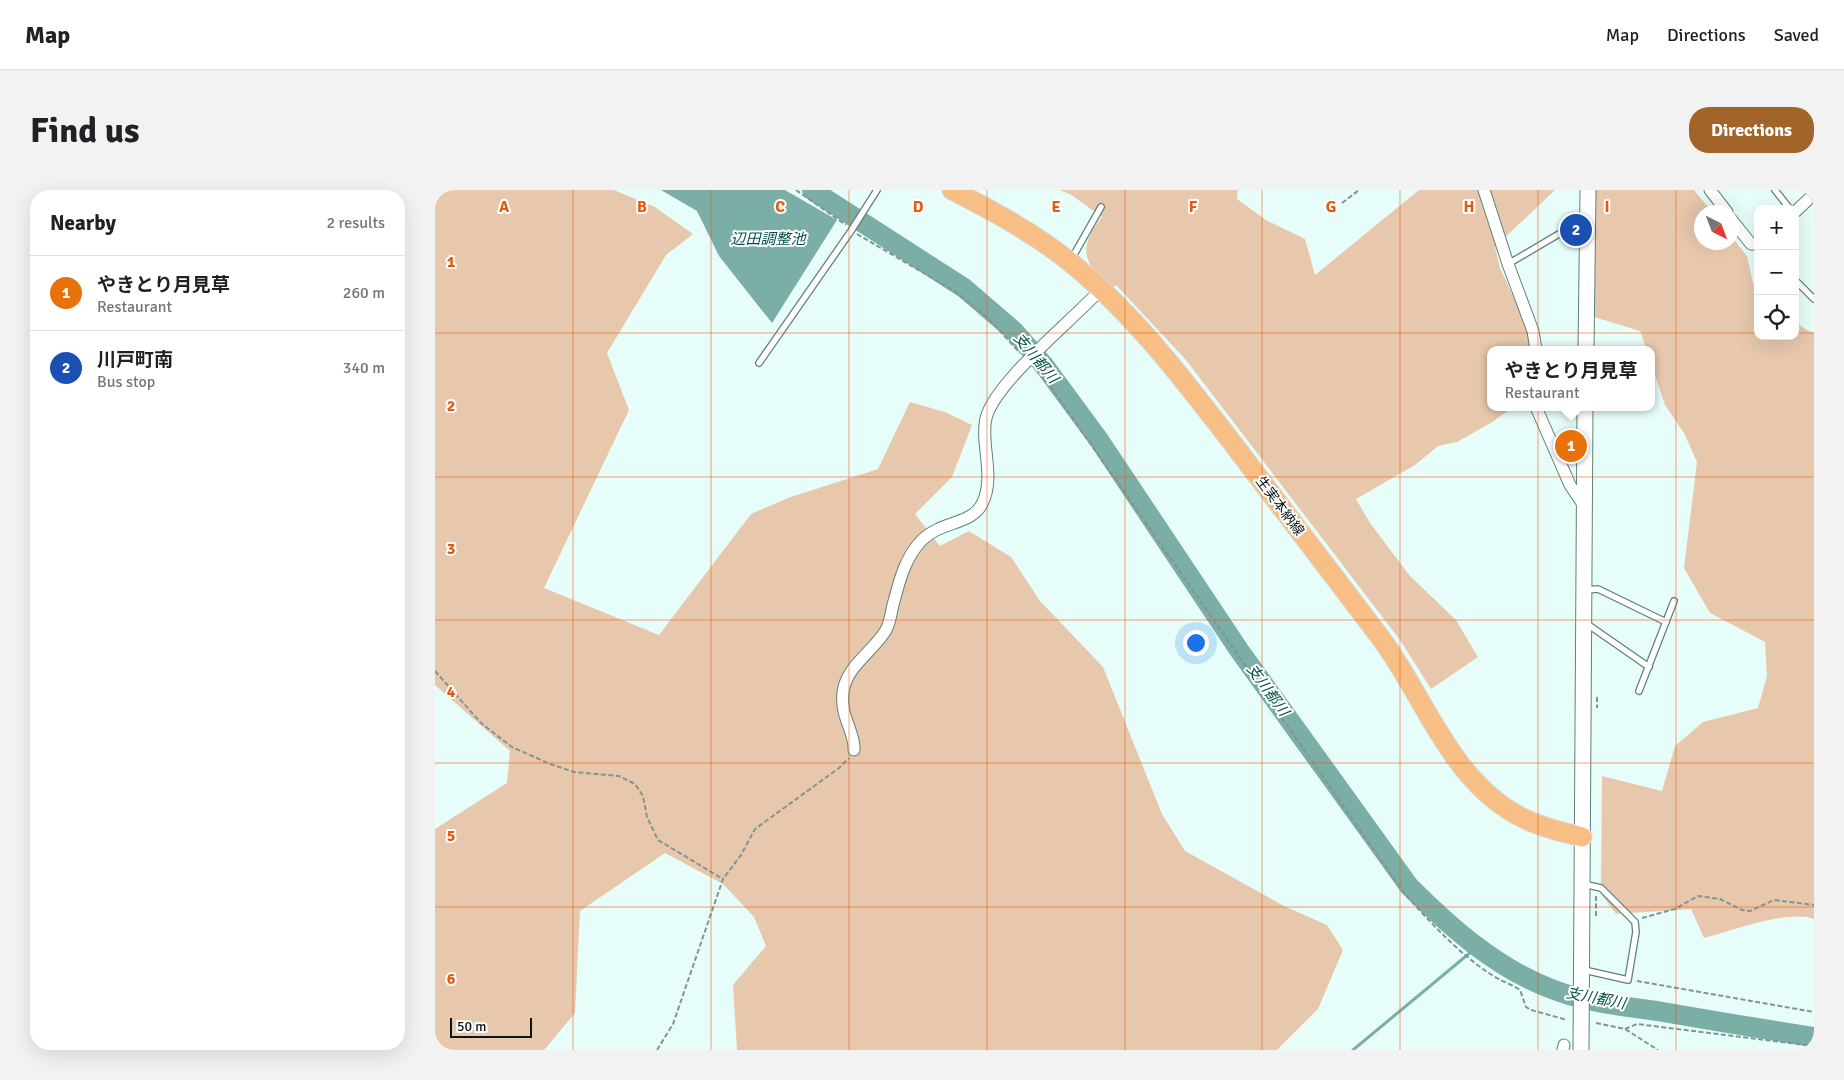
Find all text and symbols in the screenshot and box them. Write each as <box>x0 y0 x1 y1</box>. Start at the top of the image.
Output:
text: Map <box>25 20 70 50</box>
text: Map <box>1606 24 1639 46</box>
text: Directions <box>1667 24 1746 46</box>
text: Saved <box>1774 24 1819 46</box>
button: Directions <box>1689 107 1814 153</box>
text: Find us <box>30 109 140 152</box>
text: A <box>499 197 510 217</box>
text: B <box>637 197 647 217</box>
text: C <box>775 197 785 217</box>
text: D <box>913 197 924 217</box>
text: E <box>1051 197 1061 217</box>
text: F <box>1189 197 1198 217</box>
text: G <box>1326 197 1336 217</box>
text: H <box>1464 197 1474 217</box>
text: I <box>1604 197 1610 217</box>
north arrow <box>1694 205 1739 250</box>
map controls <box>1754 205 1799 340</box>
button: + <box>1754 205 1799 250</box>
text: Nearby <box>50 210 116 236</box>
pin: 2 <box>1560 211 1592 249</box>
text: 2 results <box>326 213 385 233</box>
water label: 辺田調整池 <box>730 230 807 248</box>
button: − <box>1754 250 1799 295</box>
text: 1 <box>447 252 456 272</box>
text: やきとり月見草 <box>97 273 230 297</box>
text: 1 <box>62 283 70 303</box>
text: 260 m <box>343 283 385 303</box>
button: locate <box>1754 295 1799 340</box>
text: Restaurant <box>97 297 172 317</box>
water label: 支川都川 <box>1010 329 1063 388</box>
popup <box>1487 346 1655 411</box>
text: 川戸町南 <box>97 348 173 372</box>
text: 2 <box>62 358 70 378</box>
text: 340 m <box>343 358 385 378</box>
text: やきとり月見草 <box>1504 359 1638 383</box>
text: Bus stop <box>97 372 155 392</box>
text: Restaurant <box>1504 383 1580 403</box>
text: 2 <box>447 396 455 416</box>
pin: 1 <box>1555 427 1587 465</box>
street label: 生実本納線 <box>1252 473 1308 539</box>
text: 3 <box>447 539 455 559</box>
your location <box>1183 630 1209 656</box>
water label: 支川都川 <box>1243 660 1294 721</box>
text: 4 <box>447 682 456 702</box>
text: 5 <box>447 826 455 846</box>
text: 6 <box>447 969 456 989</box>
water label: 支川都川 <box>1565 983 1629 1013</box>
scale bar <box>450 1015 533 1038</box>
text: 50 m <box>457 1018 486 1035</box>

